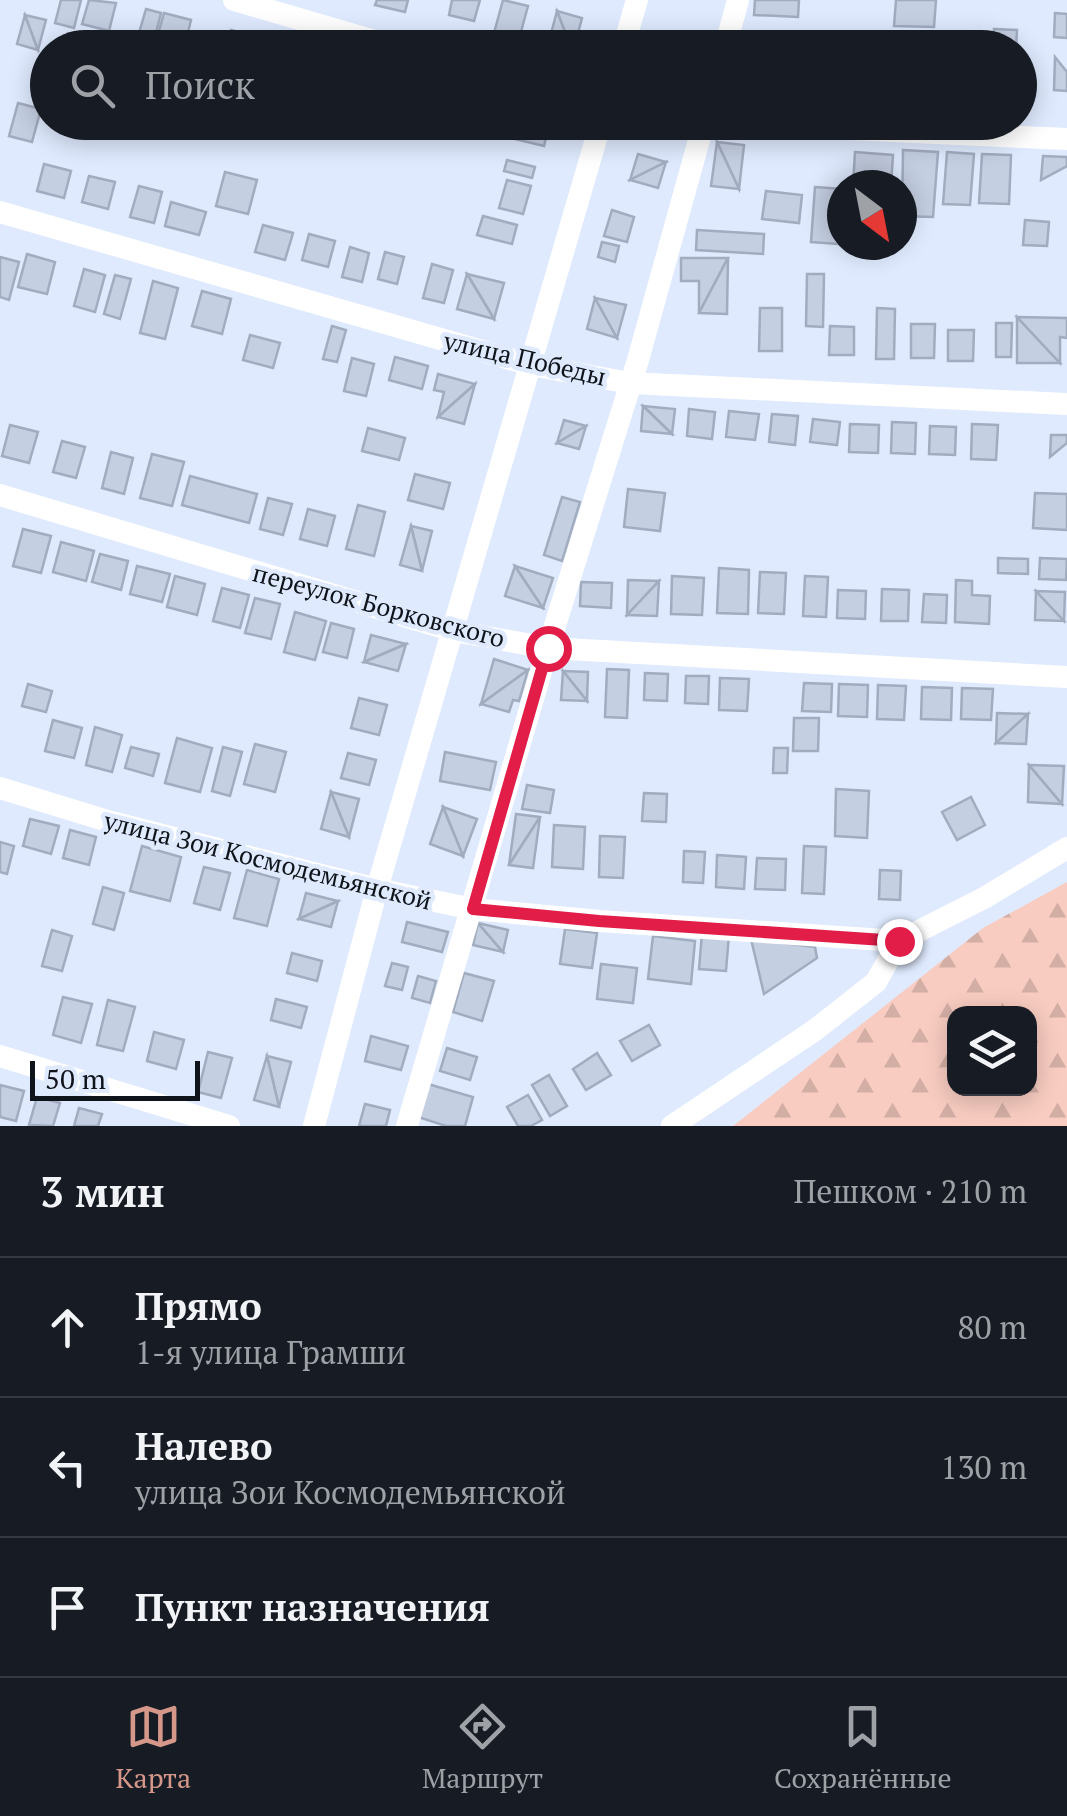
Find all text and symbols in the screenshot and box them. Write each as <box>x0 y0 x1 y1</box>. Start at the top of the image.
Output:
search box <box>30 30 1037 140</box>
icon: search <box>65 58 120 113</box>
text: Поиск <box>145 60 255 110</box>
north arrow <box>827 170 917 260</box>
street label: улица Победы <box>440 323 609 393</box>
street label: переулок Борковского <box>249 555 509 655</box>
route start <box>526 626 572 672</box>
street label: улица Зои Космодемьянской <box>100 803 435 917</box>
route end <box>877 919 923 965</box>
map controls <box>947 1006 1037 1096</box>
button: layers <box>947 1006 1037 1096</box>
scale bar <box>30 1056 200 1100</box>
text: 50 m <box>45 1060 106 1097</box>
text: 3 мин <box>40 1163 165 1219</box>
text: Пешком · 210 m <box>793 1170 1027 1212</box>
text: Прямо <box>135 1281 262 1331</box>
icon: ahead <box>40 1300 95 1355</box>
text: 80 m <box>957 1306 1027 1348</box>
text: 1-я улица Грамши <box>135 1331 406 1373</box>
text: Налево <box>135 1421 273 1471</box>
icon: left <box>40 1440 95 1495</box>
text: 130 m <box>940 1446 1027 1488</box>
text: улица Зои Космодемьянской <box>135 1471 566 1513</box>
icon: arrive <box>40 1580 95 1635</box>
text: Пункт назначения <box>135 1582 490 1632</box>
tab: Карта <box>115 1699 191 1796</box>
tab: Маршрут <box>422 1699 543 1796</box>
tab: Сохранённые <box>774 1699 952 1796</box>

